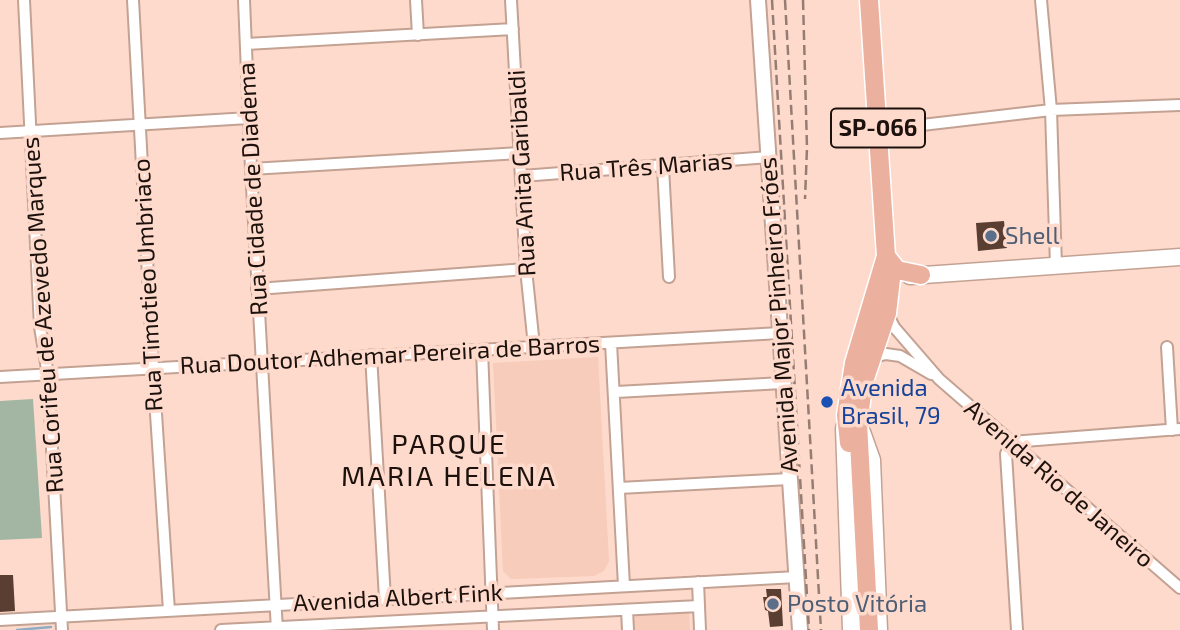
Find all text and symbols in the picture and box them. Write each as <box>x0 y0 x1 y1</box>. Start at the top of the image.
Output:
street label: Rua Cidade de Diadema <box>232 62 274 316</box>
street label: Rua Anita Garibaldi <box>502 69 542 277</box>
road number: SP-066 <box>831 108 925 148</box>
street label: Rua Corifeu de Azevedo Marques <box>16 136 70 494</box>
street label: Rua Três Marias <box>558 147 734 187</box>
street label: Avenida Major Pinheiro Fróes <box>754 156 804 474</box>
street label: Rua Timotieo Umbriaco <box>127 158 169 412</box>
place label: Shell <box>1005 222 1060 250</box>
marker: Shell <box>983 228 999 244</box>
street label: Rua Doutor Adhemar Pereira de Barros <box>179 330 601 380</box>
place label: Avenida Brasil, 79 <box>841 374 941 430</box>
marker: Avenida Brasil, 79 <box>819 394 835 410</box>
street label: Avenida Rio de Janeiro <box>959 394 1159 574</box>
district label: PARQUE MARIA HELENA <box>343 428 555 494</box>
street label: Avenida Albert Fink <box>292 578 504 618</box>
place label: Posto Vitória <box>787 590 927 618</box>
marker: Posto Vitória <box>765 596 781 612</box>

